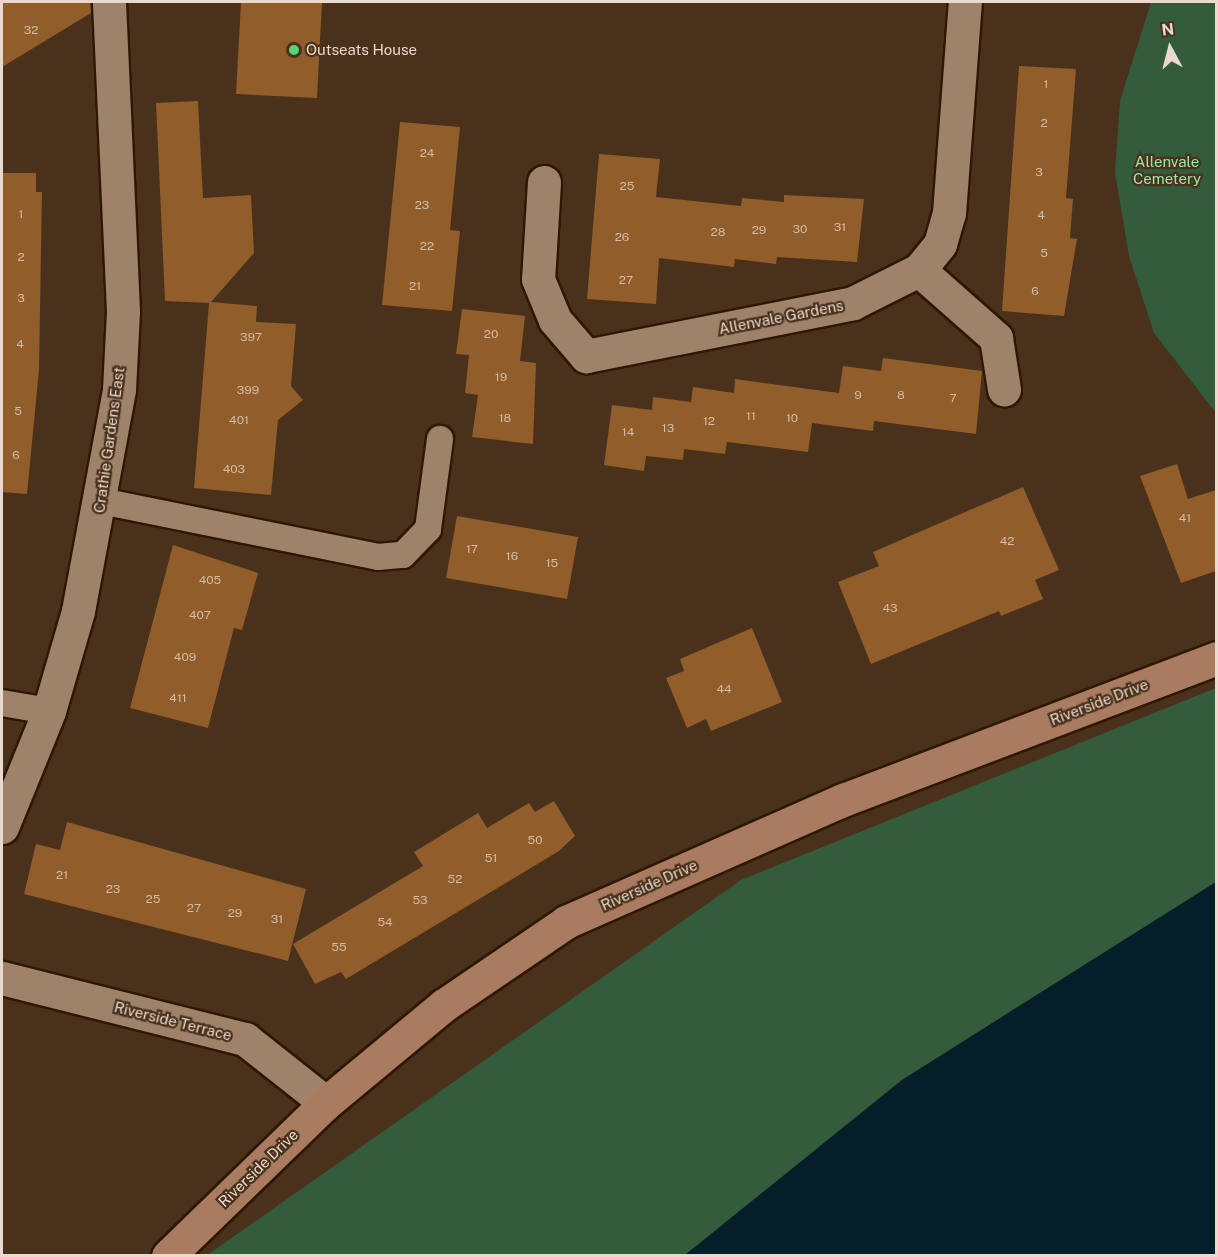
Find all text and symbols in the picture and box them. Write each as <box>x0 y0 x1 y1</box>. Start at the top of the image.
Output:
north arrow <box>1140 18 1200 78</box>
text: N <box>1160 19 1175 40</box>
house number: 32 <box>24 24 38 38</box>
place label: Outseats House <box>306 41 417 59</box>
marker: Outseats House <box>287 43 301 57</box>
house number: 1 <box>1044 78 1048 92</box>
house number: 2 <box>1040 117 1048 131</box>
house number: 24 <box>420 147 434 161</box>
park label: Allenvale Cemetery <box>1133 152 1201 187</box>
house number: 3 <box>1035 166 1043 180</box>
house number: 25 <box>620 180 634 194</box>
house number: 23 <box>415 199 429 213</box>
house number: 1 <box>19 208 23 222</box>
house number: 4 <box>1037 209 1045 223</box>
house number: 31 <box>834 221 846 235</box>
house number: 30 <box>793 223 807 237</box>
house number: 29 <box>752 224 766 238</box>
house number: 28 <box>711 226 725 240</box>
house number: 26 <box>615 231 629 245</box>
house number: 22 <box>420 240 434 254</box>
house number: 5 <box>1040 247 1048 261</box>
house number: 2 <box>17 251 25 265</box>
house number: 27 <box>619 274 633 288</box>
house number: 21 <box>409 280 421 294</box>
house number: 6 <box>1031 285 1039 299</box>
house number: 3 <box>17 292 25 306</box>
street label: Allenvale Gardens <box>717 296 845 338</box>
house number: 20 <box>484 328 498 342</box>
house number: 397 <box>240 331 262 345</box>
house number: 4 <box>16 338 24 352</box>
street label: Crathie Gardens East <box>90 366 128 514</box>
house number: 19 <box>495 371 507 385</box>
house number: 399 <box>237 384 259 398</box>
house number: 9 <box>854 389 862 403</box>
house number: 8 <box>897 389 905 403</box>
house number: 7 <box>949 392 957 406</box>
house number: 5 <box>14 405 22 419</box>
house number: 11 <box>746 410 756 424</box>
house number: 18 <box>499 412 511 426</box>
house number: 10 <box>786 412 798 426</box>
house number: 401 <box>229 414 249 428</box>
house number: 12 <box>703 415 715 429</box>
house number: 13 <box>662 422 674 436</box>
house number: 14 <box>622 426 634 440</box>
house number: 6 <box>12 449 20 463</box>
house number: 403 <box>223 463 245 477</box>
house number: 41 <box>1179 512 1191 526</box>
house number: 42 <box>1000 535 1014 549</box>
house number: 17 <box>466 543 478 557</box>
house number: 16 <box>506 550 518 564</box>
house number: 15 <box>546 557 558 571</box>
house number: 405 <box>199 574 221 588</box>
house number: 43 <box>882 602 898 616</box>
house number: 407 <box>189 609 211 623</box>
house number: 409 <box>174 651 196 665</box>
street label: Riverside Drive <box>1047 675 1151 729</box>
house number: 44 <box>716 683 732 697</box>
house number: 411 <box>169 692 187 706</box>
house number: 50 <box>527 834 543 848</box>
house number: 51 <box>485 852 497 866</box>
street label: Riverside Drive <box>598 856 700 914</box>
house number: 21 <box>56 869 68 883</box>
house number: 52 <box>448 873 462 887</box>
house number: 23 <box>106 883 120 897</box>
house number: 25 <box>146 893 160 907</box>
house number: 53 <box>412 894 428 908</box>
house number: 27 <box>187 902 201 916</box>
house number: 29 <box>228 907 242 921</box>
house number: 31 <box>271 913 283 927</box>
house number: 54 <box>377 916 393 930</box>
house number: 55 <box>331 941 347 955</box>
street label: Riverside Terrace <box>112 998 234 1044</box>
street label: Riverside Drive <box>214 1125 302 1211</box>

